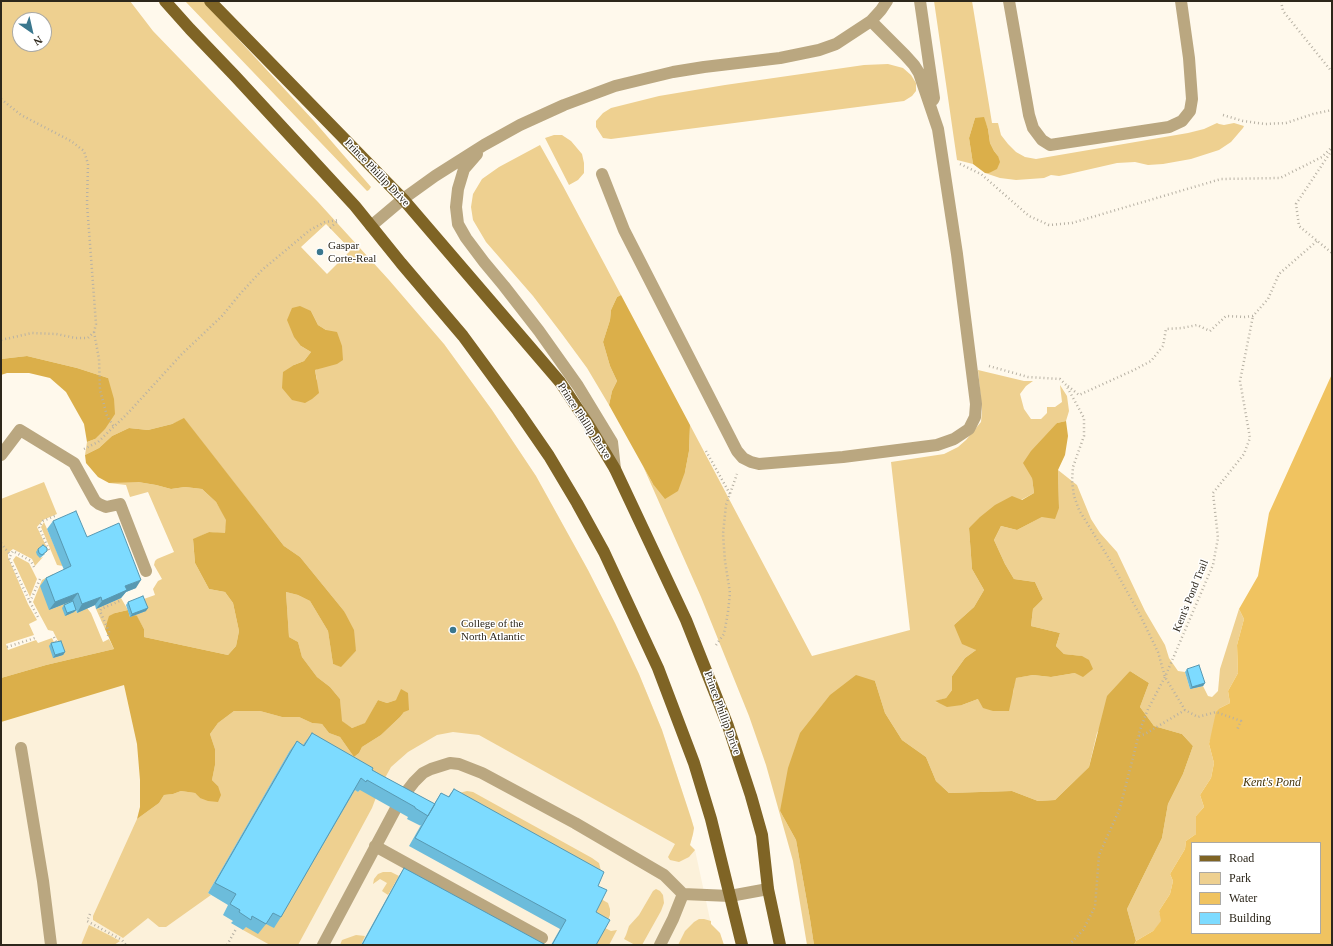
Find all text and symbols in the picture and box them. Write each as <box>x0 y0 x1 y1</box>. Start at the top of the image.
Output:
north arrow <box>12 12 52 52</box>
text: N <box>32 34 45 48</box>
street label: Prince Phillip Drive <box>342 137 412 209</box>
place label: Gaspar Corte-Real <box>328 239 376 265</box>
marker: Gaspar Corte-Real <box>315 247 325 257</box>
street label: Prince Phillip Drive <box>555 381 613 461</box>
street label: Kent's Pond Trail <box>1171 558 1211 634</box>
place label: College of the North Atlantic <box>461 617 525 643</box>
marker: College of the North Atlantic <box>448 625 458 635</box>
street label: Prince Phillip Drive <box>701 669 743 757</box>
water label: Kent's Pond <box>1243 776 1301 790</box>
legend <box>1191 842 1321 934</box>
text: Road <box>1229 851 1254 865</box>
text: Park <box>1229 871 1251 885</box>
text: Water <box>1229 891 1257 905</box>
text: Building <box>1229 911 1271 925</box>

